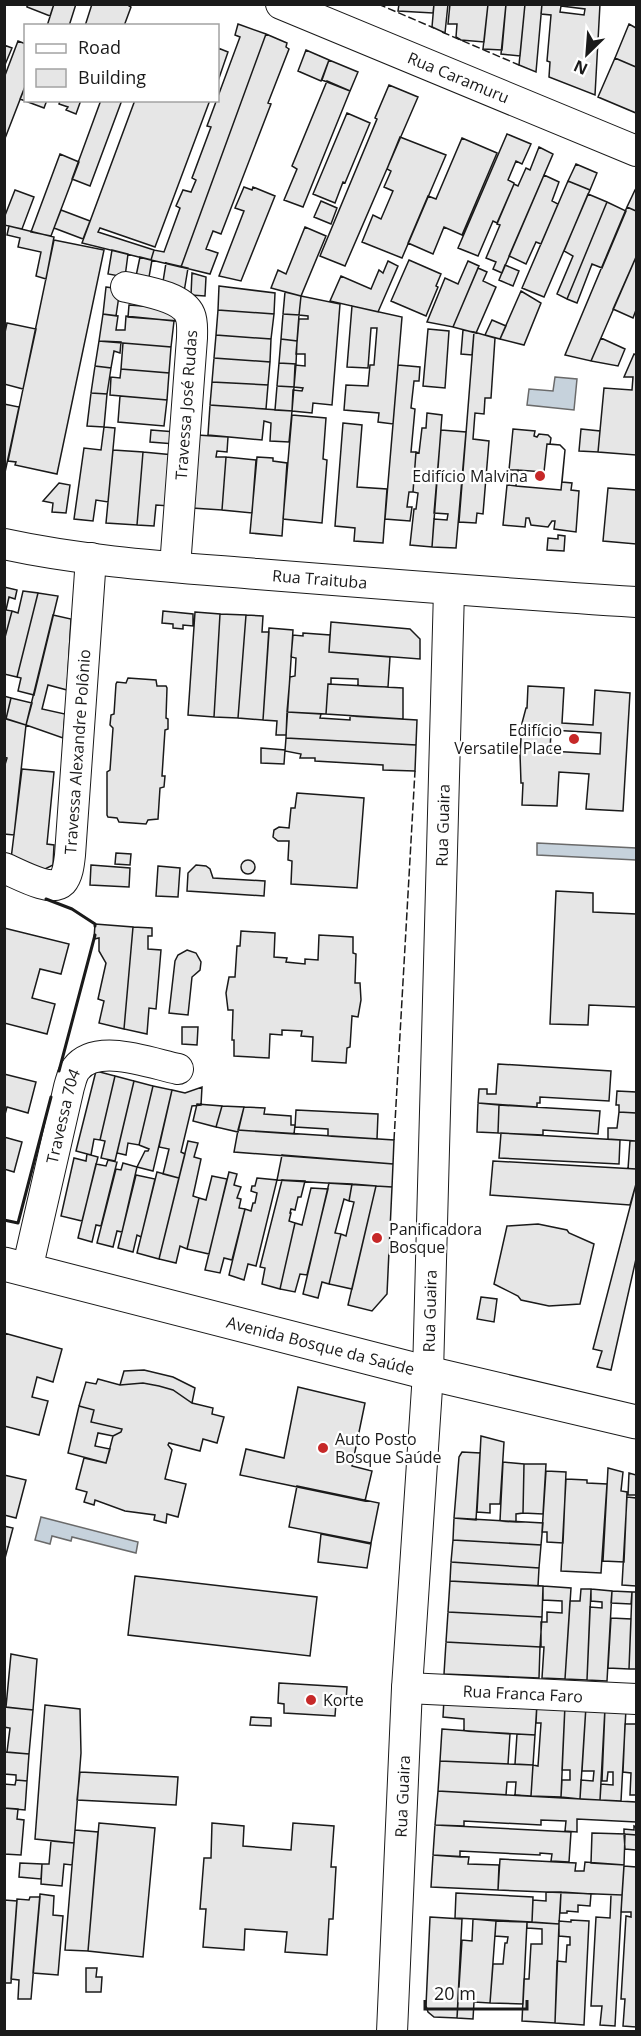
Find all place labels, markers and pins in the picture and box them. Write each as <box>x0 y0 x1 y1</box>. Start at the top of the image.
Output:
place label: Edifício Malvina <box>412 465 528 487</box>
marker: Edifício Malvina <box>533 469 547 483</box>
place label: Edifício Versatile Place <box>454 719 562 759</box>
marker: Edifício Versatile Place <box>567 732 581 746</box>
place label: Panificadora Bosque <box>389 1218 482 1258</box>
marker: Panificadora Bosque <box>370 1231 384 1245</box>
place label: Auto Posto Bosque Saúde <box>335 1428 442 1468</box>
marker: Auto Posto Bosque Saúde <box>316 1441 330 1455</box>
place label: Korte <box>323 1689 364 1711</box>
marker: Korte <box>304 1693 318 1707</box>

